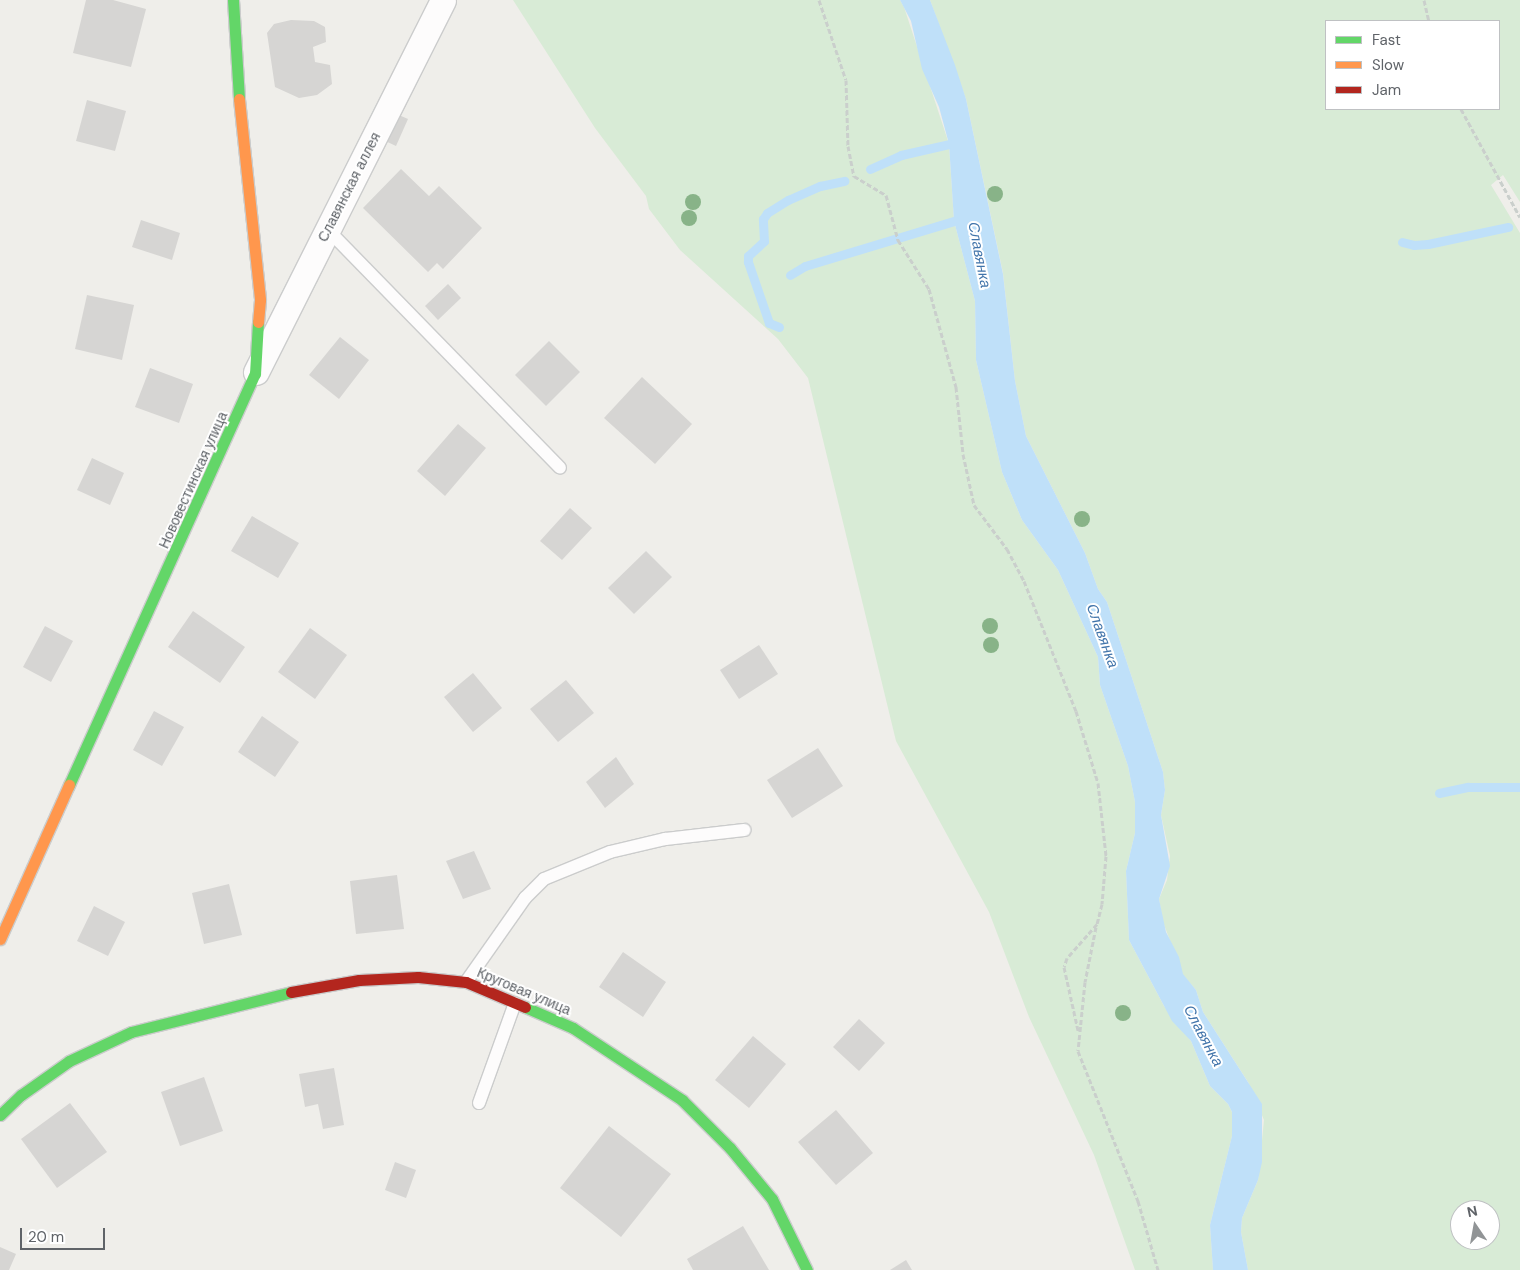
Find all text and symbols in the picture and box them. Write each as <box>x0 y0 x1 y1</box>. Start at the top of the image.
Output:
legend <box>1325 20 1500 110</box>
text: Fast <box>1372 30 1401 50</box>
text: Slow <box>1372 55 1404 75</box>
text: Jam <box>1372 80 1401 100</box>
street label: Славянская аллея <box>314 129 384 245</box>
water label: Славянка <box>964 220 994 290</box>
street label: Нововестинская улица <box>155 409 231 551</box>
water label: Славянка <box>1082 602 1122 670</box>
street label: Круговая улица <box>475 964 573 1018</box>
water label: Славянка <box>1179 1002 1227 1070</box>
north arrow <box>1450 1200 1500 1250</box>
text: N <box>1465 1201 1479 1221</box>
scale bar <box>22 1218 108 1250</box>
text: 20 m <box>28 1227 64 1247</box>

